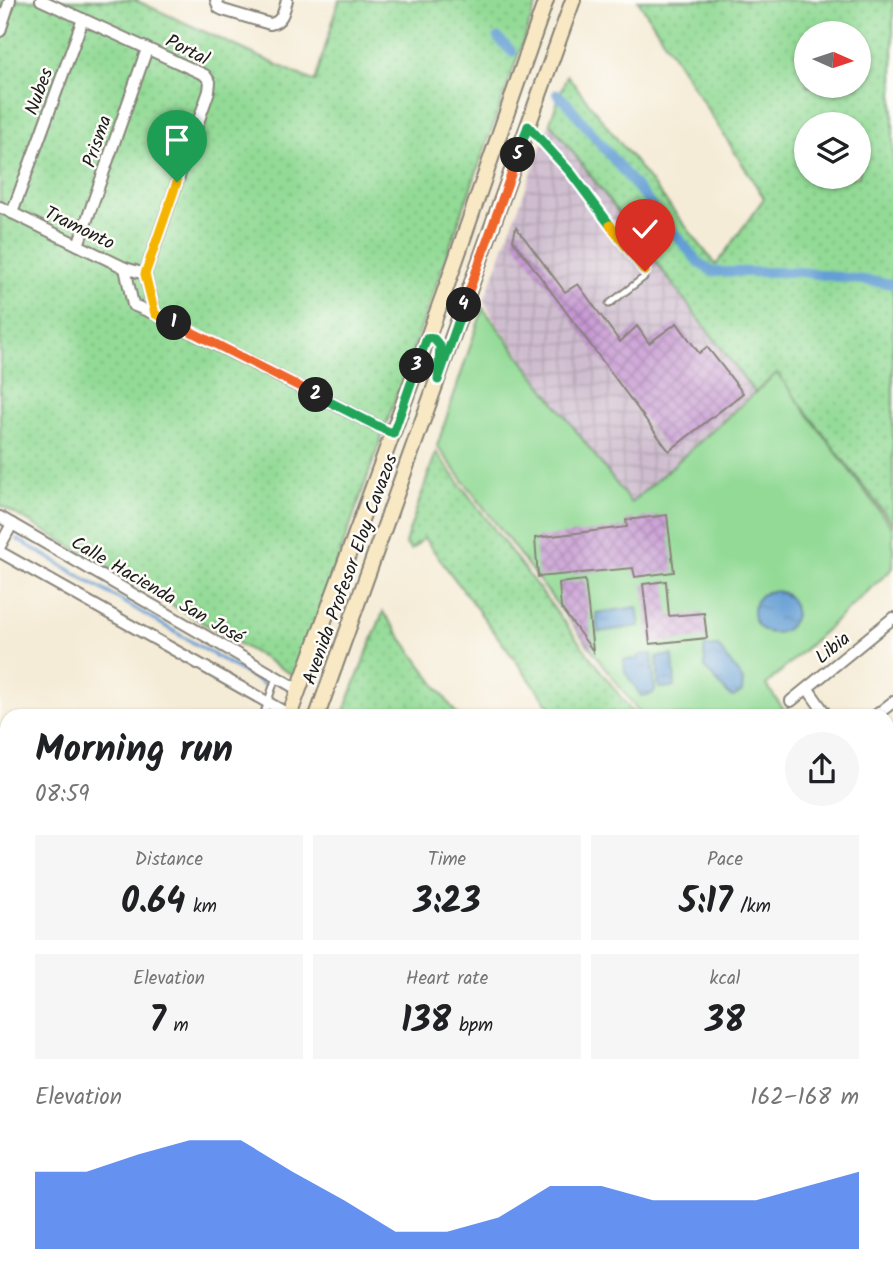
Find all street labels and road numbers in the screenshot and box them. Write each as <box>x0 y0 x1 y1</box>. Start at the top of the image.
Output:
street label: Portal <box>160 27 215 75</box>
street label: Nubes <box>17 64 62 120</box>
street label: Prisma <box>75 112 121 172</box>
street label: Tramonto <box>39 199 119 259</box>
street label: Avenida Profesor Eloy Cavazos <box>295 450 407 689</box>
street label: Calle Hacienda San José <box>65 529 250 653</box>
street label: Libia <box>809 625 858 672</box>

